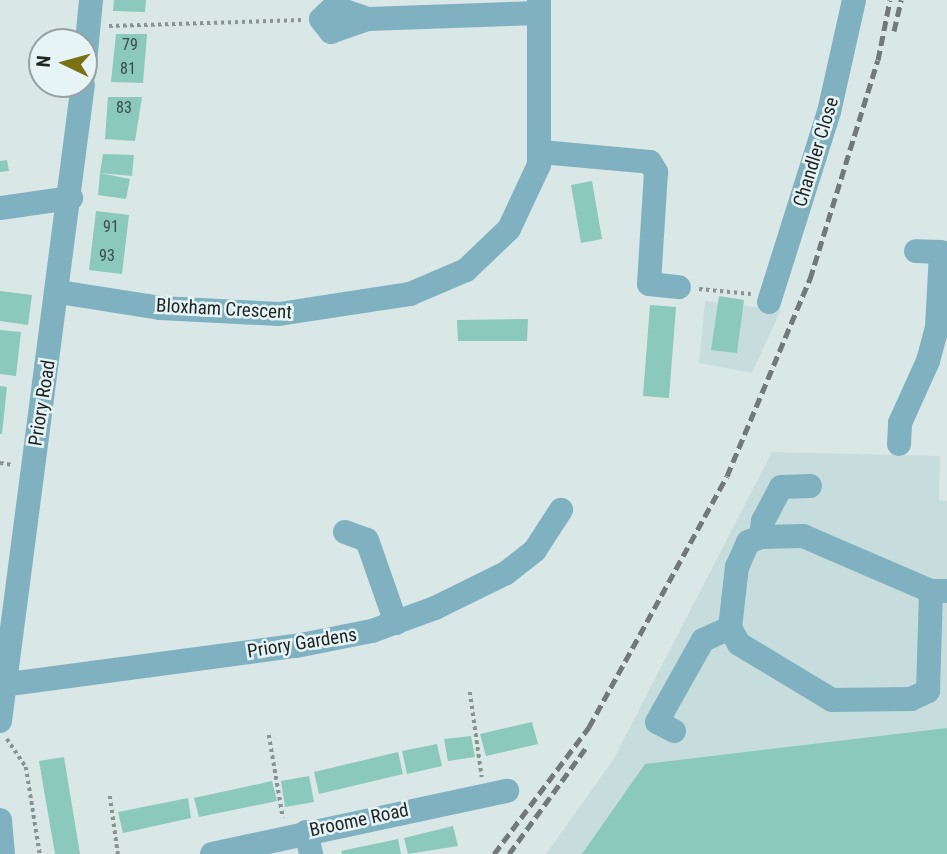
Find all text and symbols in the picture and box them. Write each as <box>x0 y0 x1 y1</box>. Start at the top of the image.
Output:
north arrow <box>28 28 98 98</box>
house number: 79 <box>122 35 138 55</box>
text: N <box>32 55 56 68</box>
house number: 81 <box>120 59 136 79</box>
street label: Chandler Close <box>789 94 843 210</box>
house number: 83 <box>116 98 132 118</box>
house number: 91 <box>103 217 119 237</box>
house number: 93 <box>99 246 115 266</box>
street label: Bloxham Crescent <box>156 294 292 324</box>
street label: Priory Road <box>24 358 60 448</box>
street label: Priory Gardens <box>246 623 358 663</box>
street label: Broome Road <box>307 798 411 842</box>

